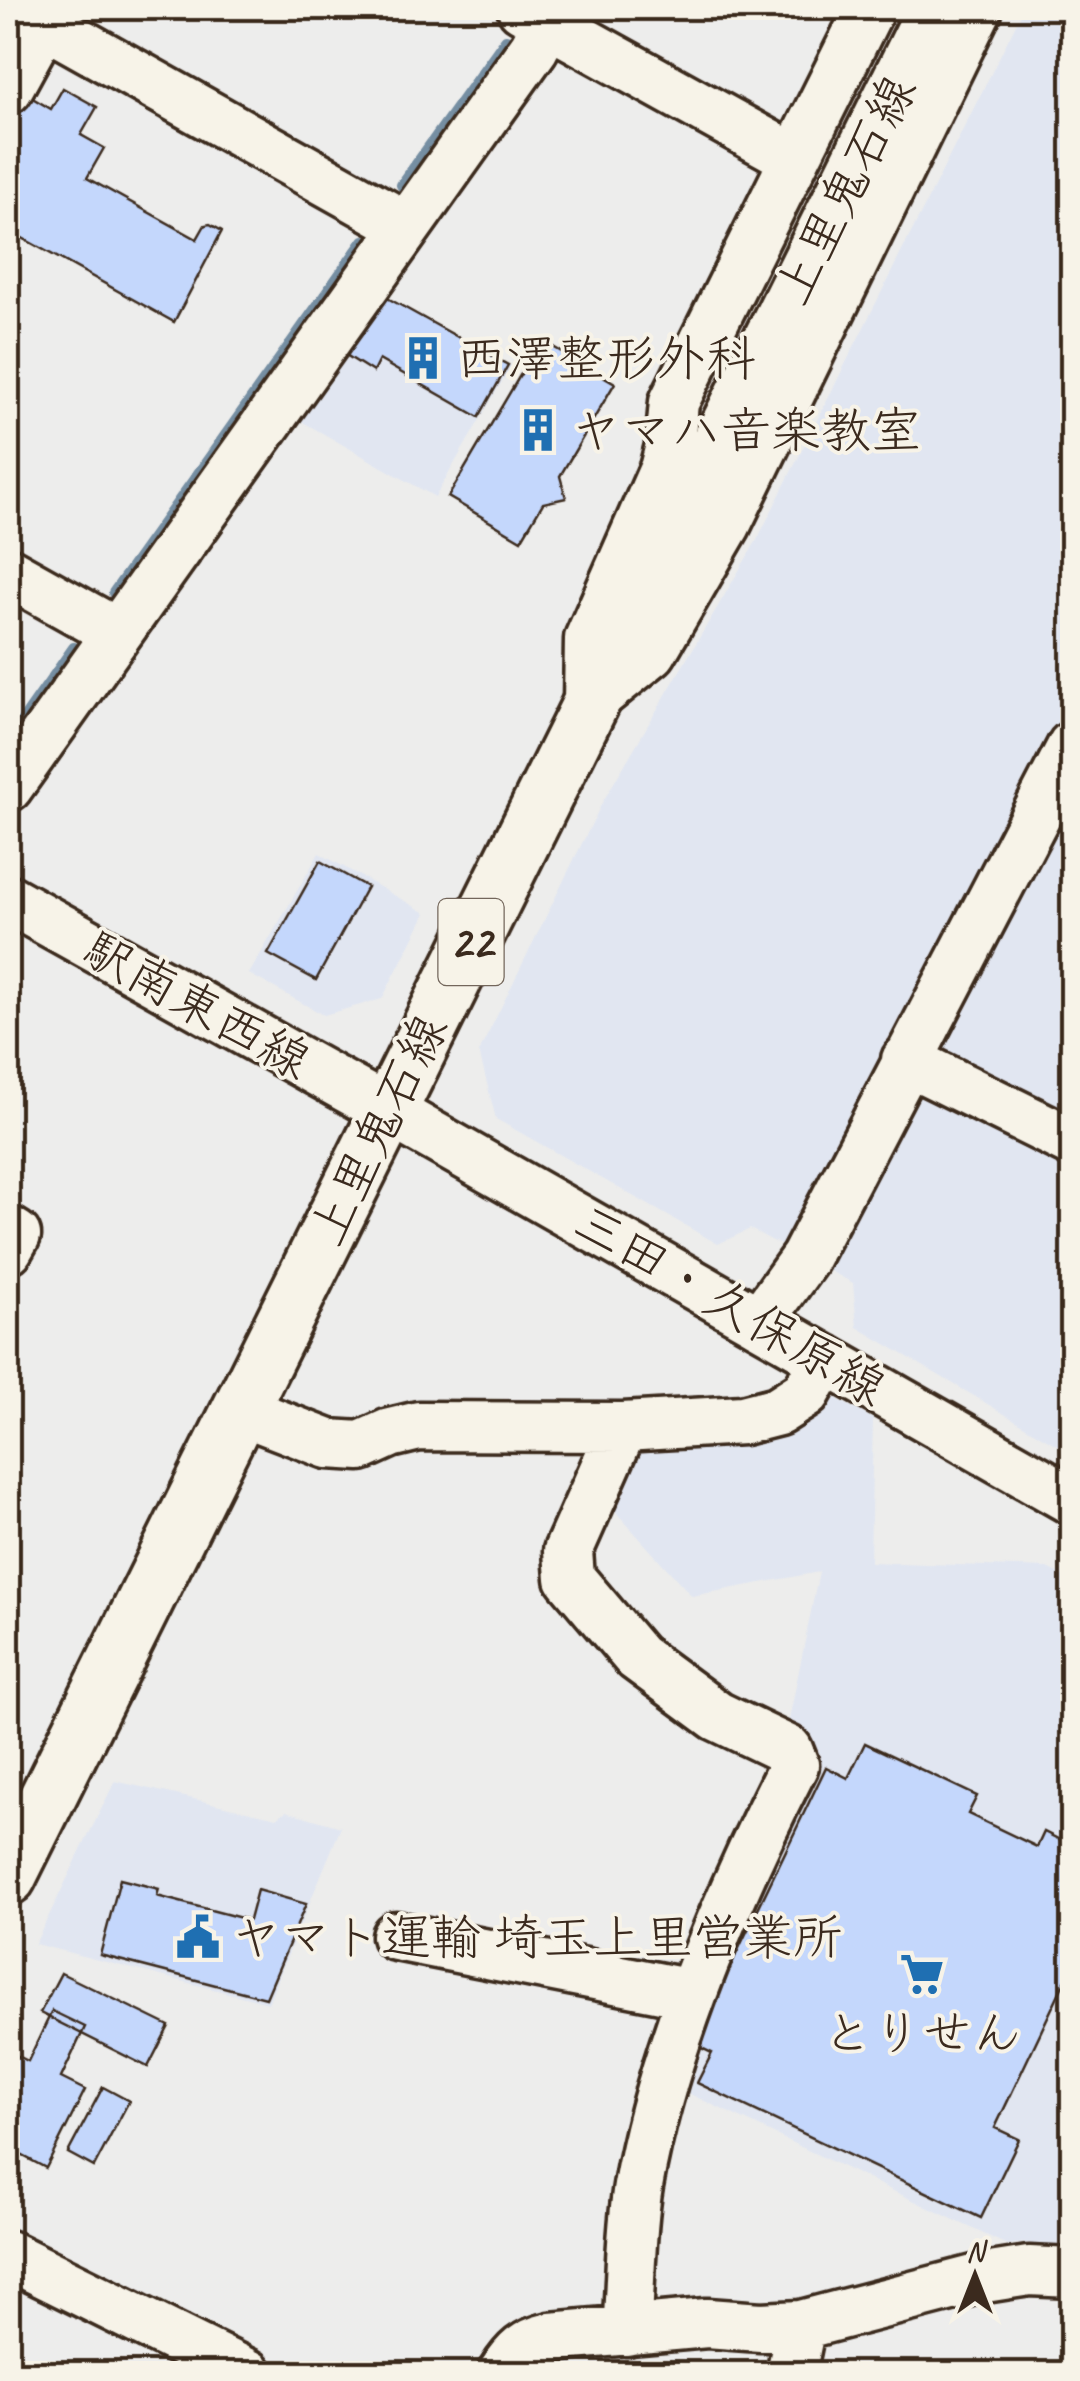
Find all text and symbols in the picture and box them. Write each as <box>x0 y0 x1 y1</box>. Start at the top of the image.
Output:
street label: 上里鬼石線 <box>760 64 930 316</box>
place label: 西澤整形外科 <box>456 327 756 390</box>
building icon: 西澤整形外科 <box>399 334 447 382</box>
place label: ヤマハ音楽教室 <box>571 399 921 462</box>
building icon: ヤマハ音楽教室 <box>514 406 562 454</box>
road number: 22 <box>438 899 504 985</box>
street label: 駅南東西線 <box>72 917 322 1093</box>
street label: 上里鬼石線 <box>295 1004 461 1256</box>
street label: 三田・久保原線 <box>563 1190 897 1420</box>
place label: ヤマト運輸 埼玉上里営業所 <box>231 1906 843 1969</box>
public building icon: ヤマト運輸 埼玉上里営業所 <box>174 1913 222 1961</box>
supermarket icon: とりせん <box>898 1950 946 1998</box>
place label: とりせん <box>822 2002 1022 2065</box>
north arrow <box>925 2226 1025 2326</box>
text: N <box>966 2234 988 2269</box>

